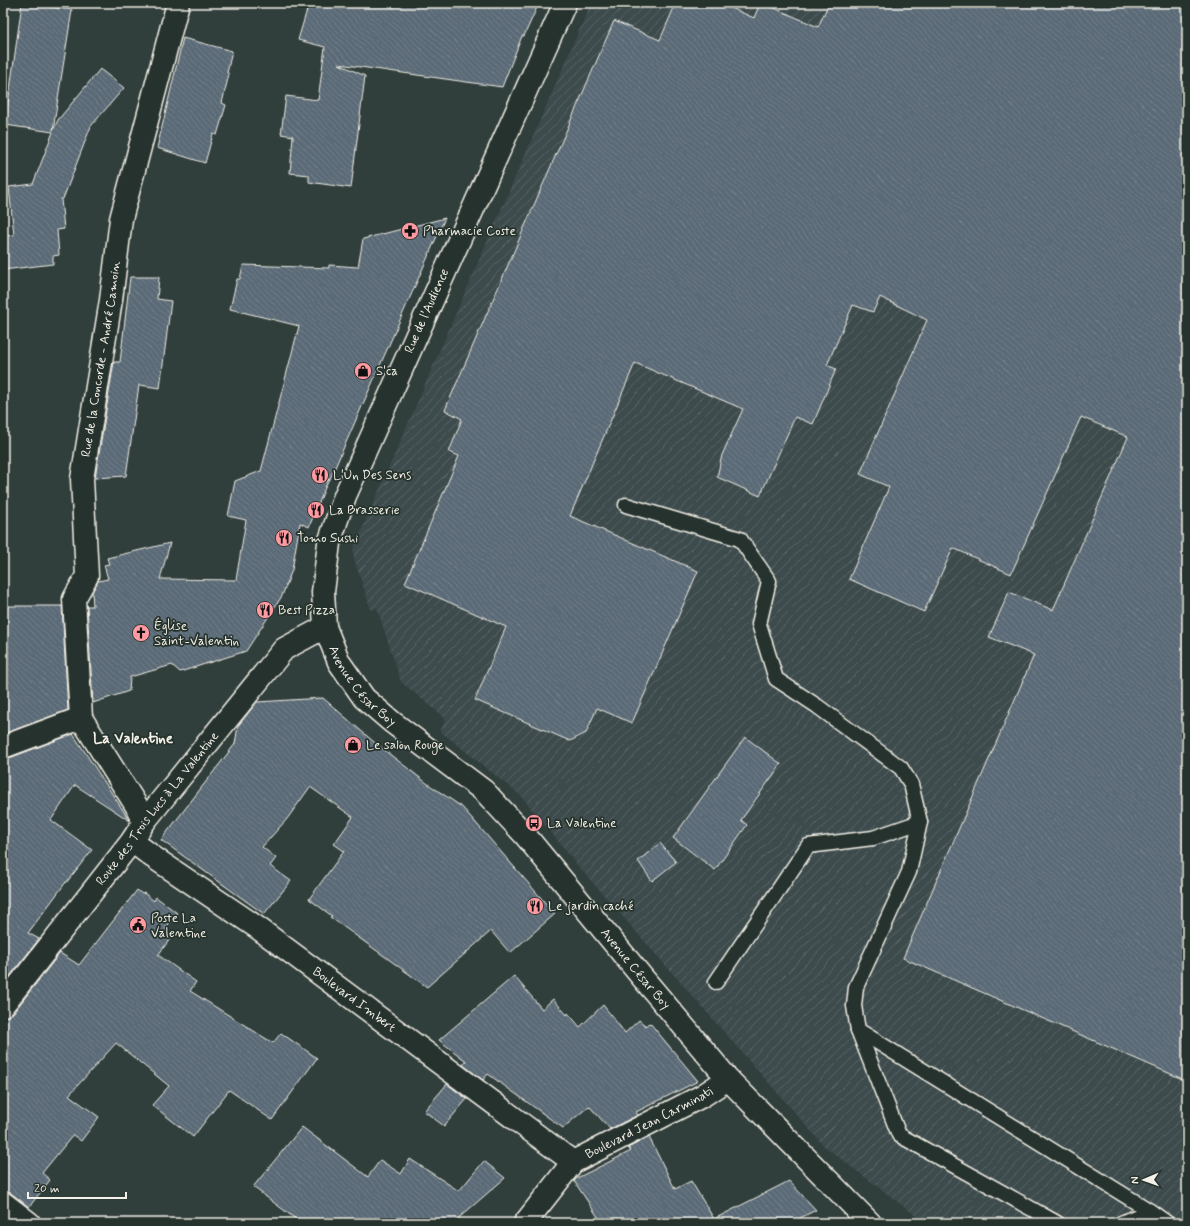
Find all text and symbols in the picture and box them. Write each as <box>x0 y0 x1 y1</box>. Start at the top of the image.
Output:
pharmacy icon: Pharmacie Coste <box>400 221 420 241</box>
place label: Pharmacie Coste <box>423 223 516 240</box>
street label: Rue de la Concorde - André Camoin <box>77 260 124 458</box>
street label: Rue de l'Audience <box>401 266 453 356</box>
shop icon: S'ca <box>353 361 373 381</box>
place label: S'ca <box>376 363 398 380</box>
restaurant icon: L'Un Des Sens <box>310 465 330 485</box>
place label: L'Un Des Sens <box>333 467 411 484</box>
restaurant icon: La Brasserie <box>306 500 326 520</box>
place label: La Brasserie <box>329 502 400 519</box>
restaurant icon: Tomo Sushi <box>274 528 294 548</box>
place label: Tomo Sushi <box>297 530 358 547</box>
restaurant icon: Best Pizza <box>255 600 275 620</box>
place label: Best Pizza <box>278 602 335 619</box>
place label: Église Saint-Valentin <box>154 617 239 650</box>
church icon: Église Saint-Valentin <box>131 623 151 643</box>
street label: Avenue César Boy <box>325 643 400 730</box>
street label: Route des Trois Lucs à La Valentine <box>92 728 222 889</box>
district label: La Valentine <box>93 729 174 749</box>
shop icon: Le salon Rouge <box>343 735 363 755</box>
place label: Le salon Rouge <box>366 737 444 755</box>
bus stop icon: La Valentine <box>524 813 544 833</box>
place label: La Valentine <box>547 815 616 832</box>
restaurant icon: Le jardin caché <box>525 896 545 916</box>
place label: Le jardin caché <box>548 898 633 915</box>
place label: Poste La Valentine <box>151 910 206 942</box>
public building icon: Poste La Valentine <box>128 915 148 935</box>
street label: Avenue César Boy <box>597 925 674 1013</box>
street label: Boulevard Imbert <box>309 963 399 1036</box>
street label: Boulevard Jean Carminati <box>582 1083 716 1163</box>
north arrow <box>1124 1160 1164 1200</box>
scale bar <box>28 1174 126 1200</box>
text: N <box>1128 1176 1142 1184</box>
text: 20 m <box>34 1181 60 1197</box>

